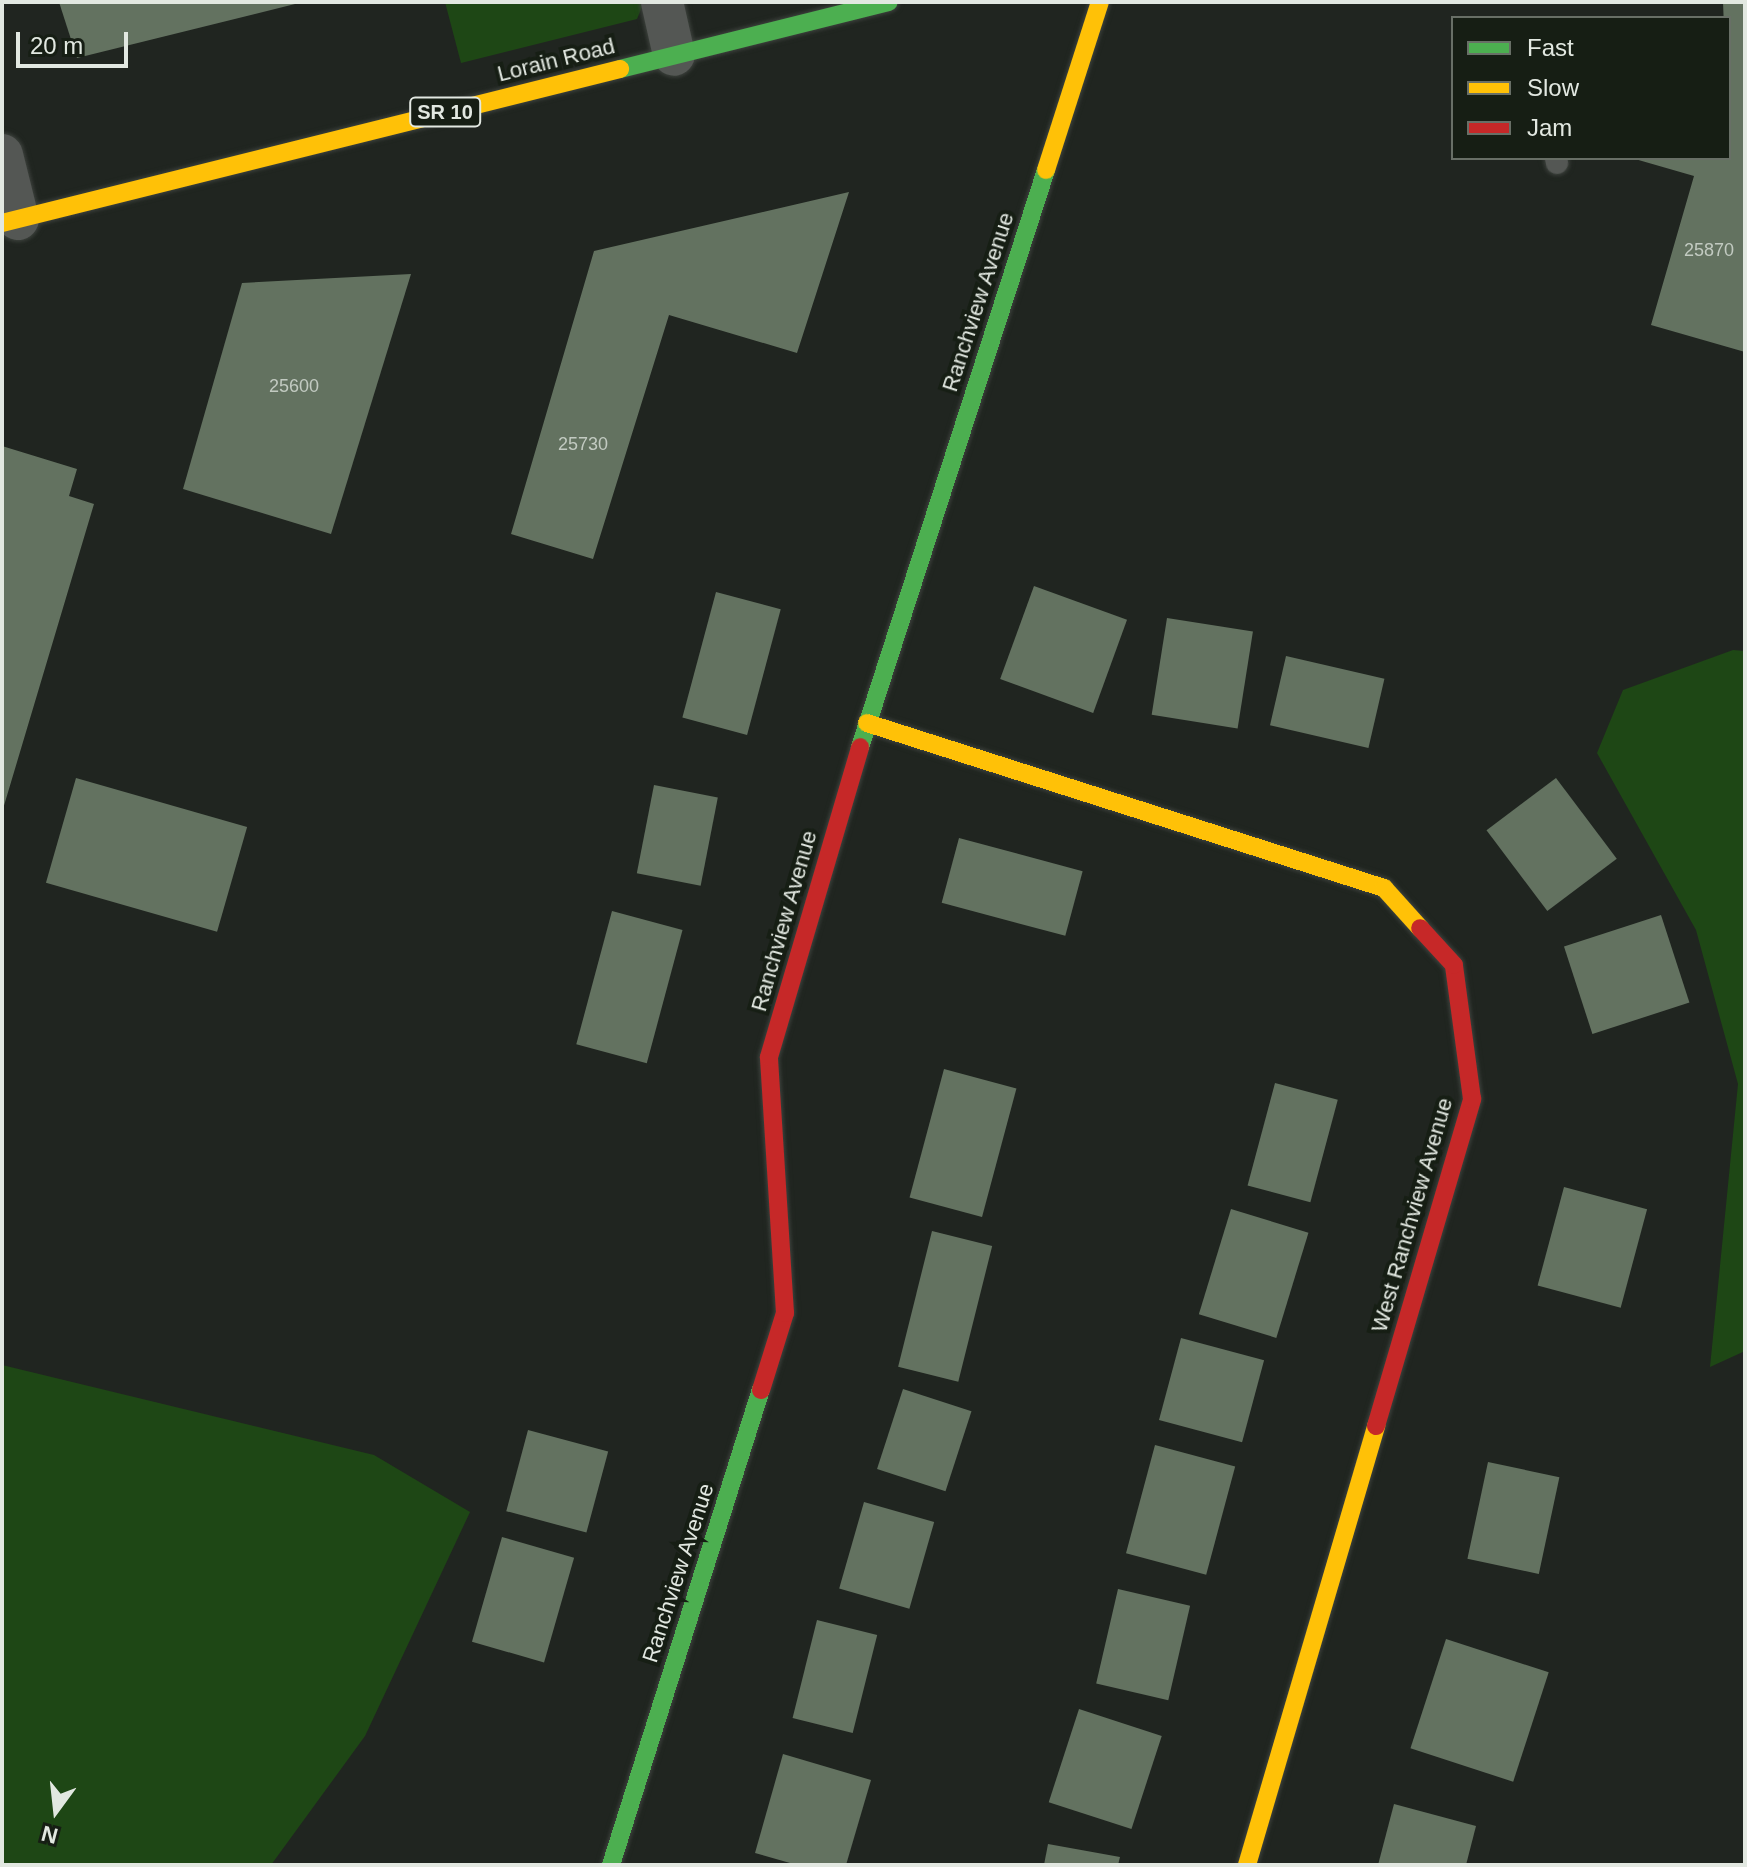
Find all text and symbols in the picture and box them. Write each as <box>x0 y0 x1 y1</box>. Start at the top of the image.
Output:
scale bar <box>20 16 132 66</box>
legend <box>1451 16 1731 160</box>
text: 20 m <box>30 32 83 59</box>
street label: Lorain Road <box>495 33 617 87</box>
text: Fast <box>1527 34 1574 61</box>
text: Slow <box>1527 74 1579 101</box>
road number: SR 10 <box>409 96 481 128</box>
text: Jam <box>1527 114 1572 141</box>
street label: Ranchview Avenue <box>936 209 1020 395</box>
house number: 25870 <box>1684 239 1734 261</box>
house number: 25600 <box>269 375 319 397</box>
house number: 25730 <box>558 433 608 455</box>
street label: Ranchview Avenue <box>745 827 823 1015</box>
street label: West Ranchview Avenue <box>1366 1094 1458 1336</box>
street label: Ranchview Avenue <box>636 1480 720 1666</box>
north arrow <box>16 1771 96 1851</box>
text: N <box>39 1821 61 1849</box>

